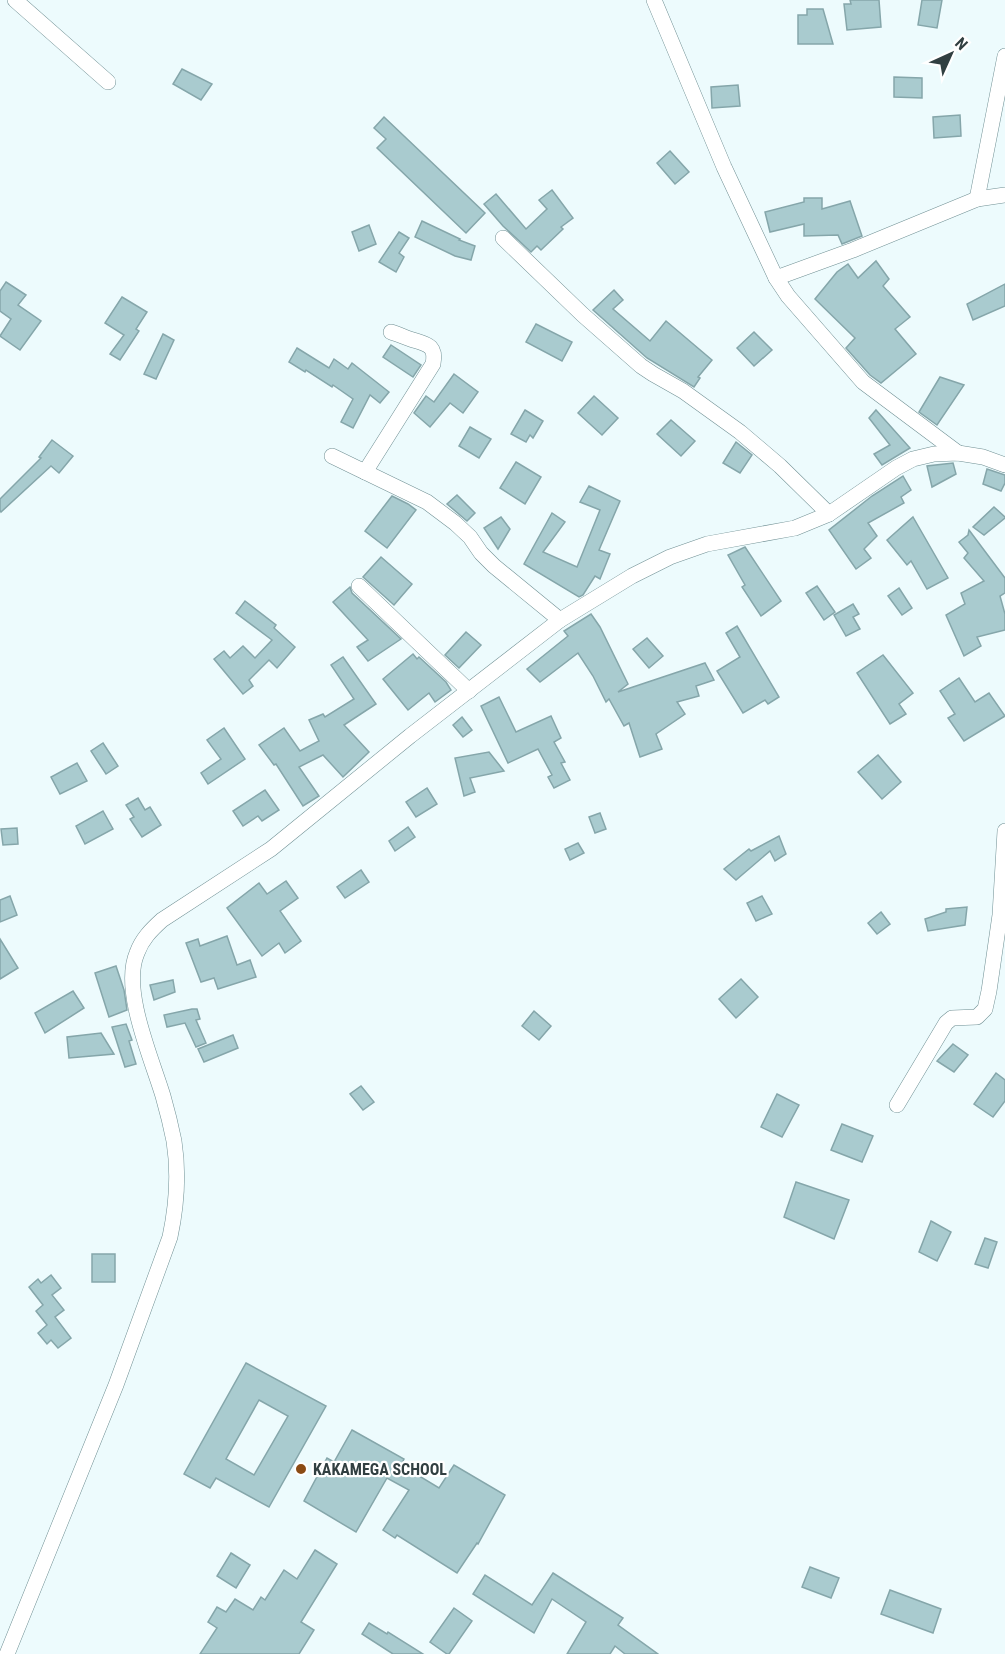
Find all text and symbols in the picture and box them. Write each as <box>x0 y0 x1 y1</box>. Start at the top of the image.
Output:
north arrow <box>921 24 981 84</box>
text: N <box>951 34 971 54</box>
place label: KAKAMEGA SCHOOL <box>313 1460 447 1479</box>
marker: KAKAMEGA SCHOOL <box>294 1462 308 1476</box>

